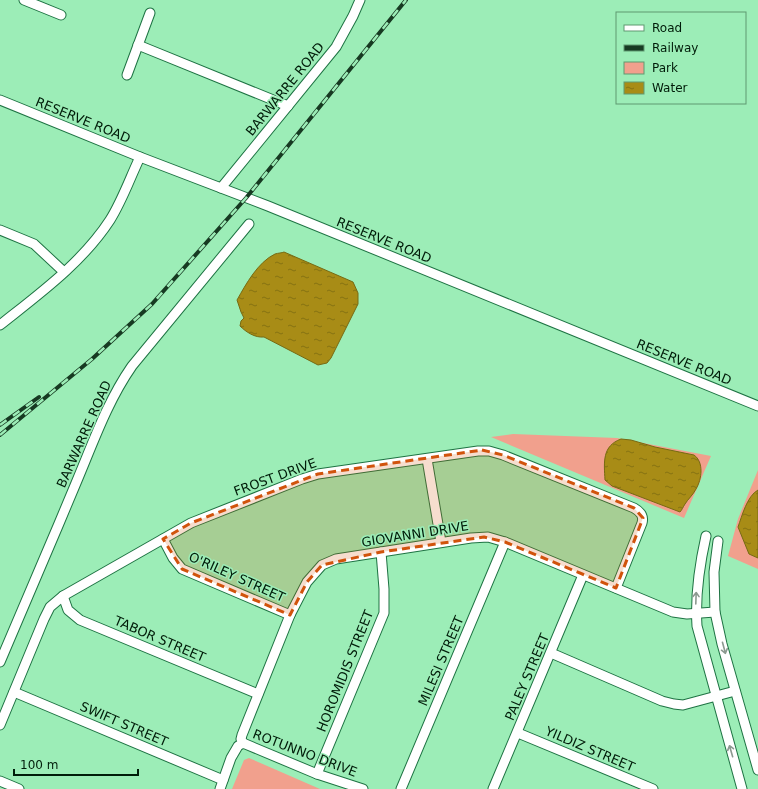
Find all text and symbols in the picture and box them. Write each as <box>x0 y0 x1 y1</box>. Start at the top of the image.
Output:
legend <box>616 12 746 104</box>
text: Road <box>652 21 682 35</box>
street label: BARWARRE ROAD <box>243 39 327 139</box>
text: Railway <box>652 41 698 55</box>
text: Park <box>652 61 678 75</box>
text: Water <box>652 81 688 95</box>
street label: RESERVE ROAD <box>33 94 133 146</box>
street label: RESERVE ROAD <box>334 214 434 266</box>
street label: RESERVE ROAD <box>634 336 734 388</box>
street label: BARWARRE ROAD <box>54 378 114 490</box>
street label: FROST DRIVE <box>232 455 318 499</box>
street label: GIOVANNI DRIVE <box>360 518 470 550</box>
street label: O'RILEY STREET <box>187 549 288 605</box>
one-way arrow <box>692 592 700 605</box>
street label: HOROMIDIS STREET <box>314 608 376 734</box>
street label: TABOR STREET <box>111 613 208 665</box>
street label: MILESI STREET <box>415 614 467 708</box>
street label: PALEY STREET <box>502 631 552 723</box>
one-way arrow <box>720 642 728 655</box>
street label: SWIFT STREET <box>78 699 170 749</box>
street label: YILDIZ STREET <box>542 723 637 775</box>
street label: ROTUNNO DRIVE <box>251 726 359 780</box>
one-way arrow <box>727 745 734 758</box>
scale bar <box>14 751 138 777</box>
text: 100 m <box>20 758 58 772</box>

